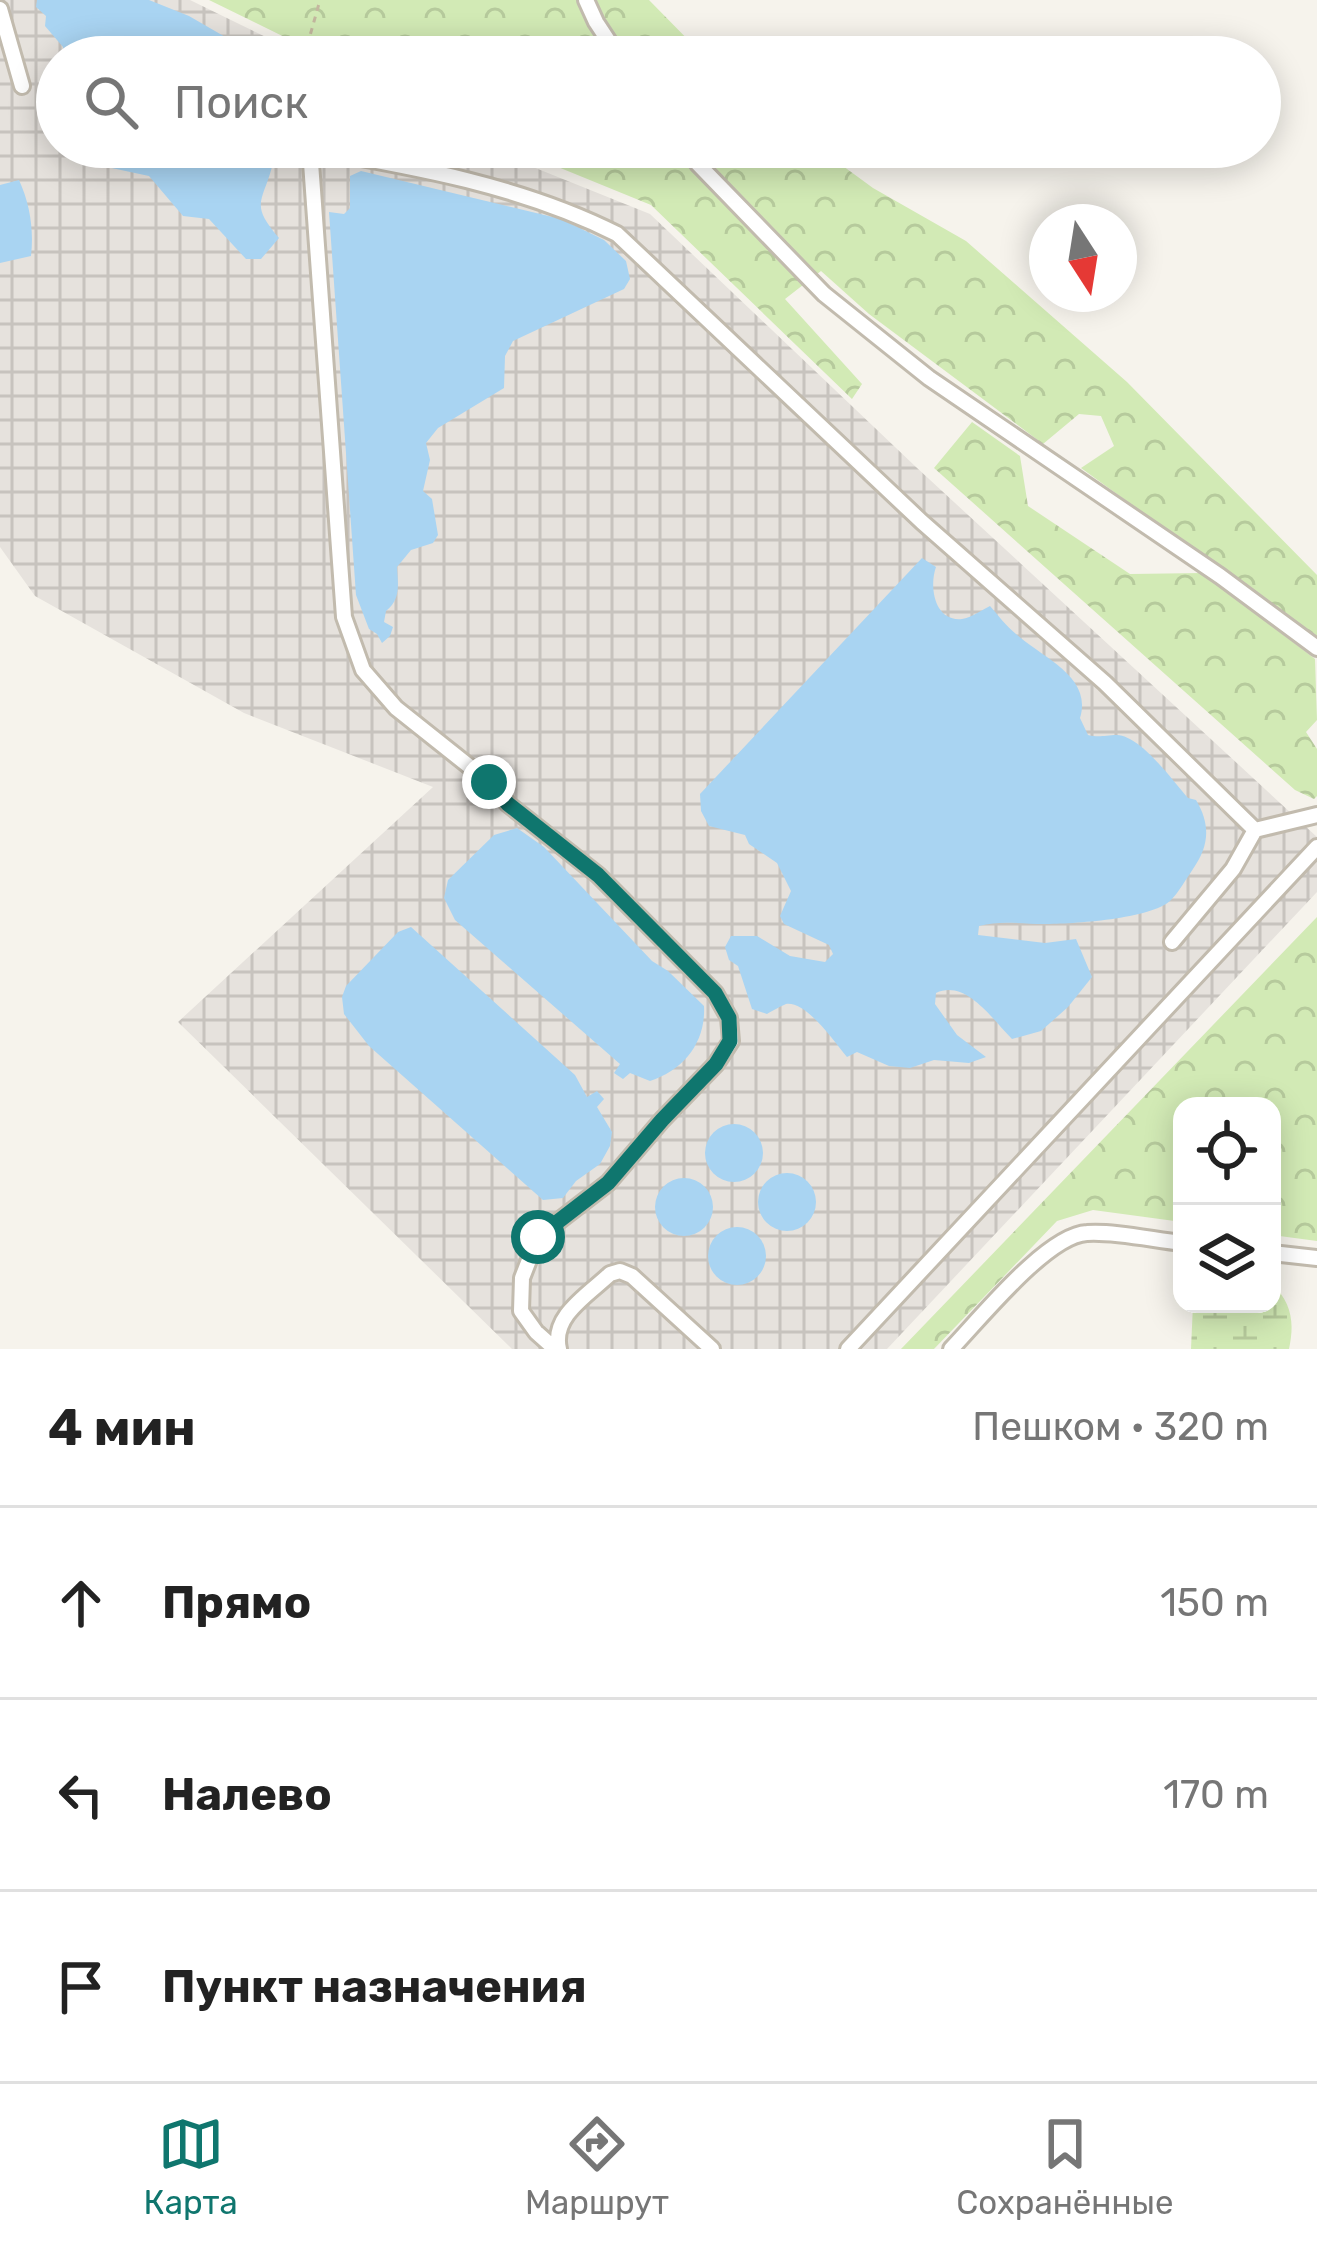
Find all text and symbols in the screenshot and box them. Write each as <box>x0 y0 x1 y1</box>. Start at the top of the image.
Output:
search box <box>36 36 1281 168</box>
icon: search <box>78 69 144 135</box>
text: Поиск <box>174 76 308 129</box>
north arrow <box>1029 204 1137 312</box>
route end <box>462 755 516 809</box>
map controls <box>1173 1097 1281 1313</box>
button: locate <box>1173 1097 1281 1205</box>
button: layers <box>1173 1205 1281 1313</box>
route start <box>511 1210 565 1264</box>
text: 4 мин <box>48 1397 196 1458</box>
text: Пешком · 320 m <box>972 1404 1269 1450</box>
icon: ahead <box>48 1570 114 1636</box>
text: Прямо <box>162 1576 311 1629</box>
text: 150 m <box>1160 1580 1269 1626</box>
icon: left <box>48 1762 114 1828</box>
text: Налево <box>162 1768 332 1821</box>
text: 170 m <box>1163 1772 1269 1818</box>
icon: arrive <box>48 1954 114 2020</box>
text: Пункт назначения <box>162 1960 587 2013</box>
tab: Карта <box>144 2111 238 2222</box>
tab: Маршрут <box>525 2111 669 2222</box>
tab: Сохранённые <box>956 2111 1173 2222</box>

